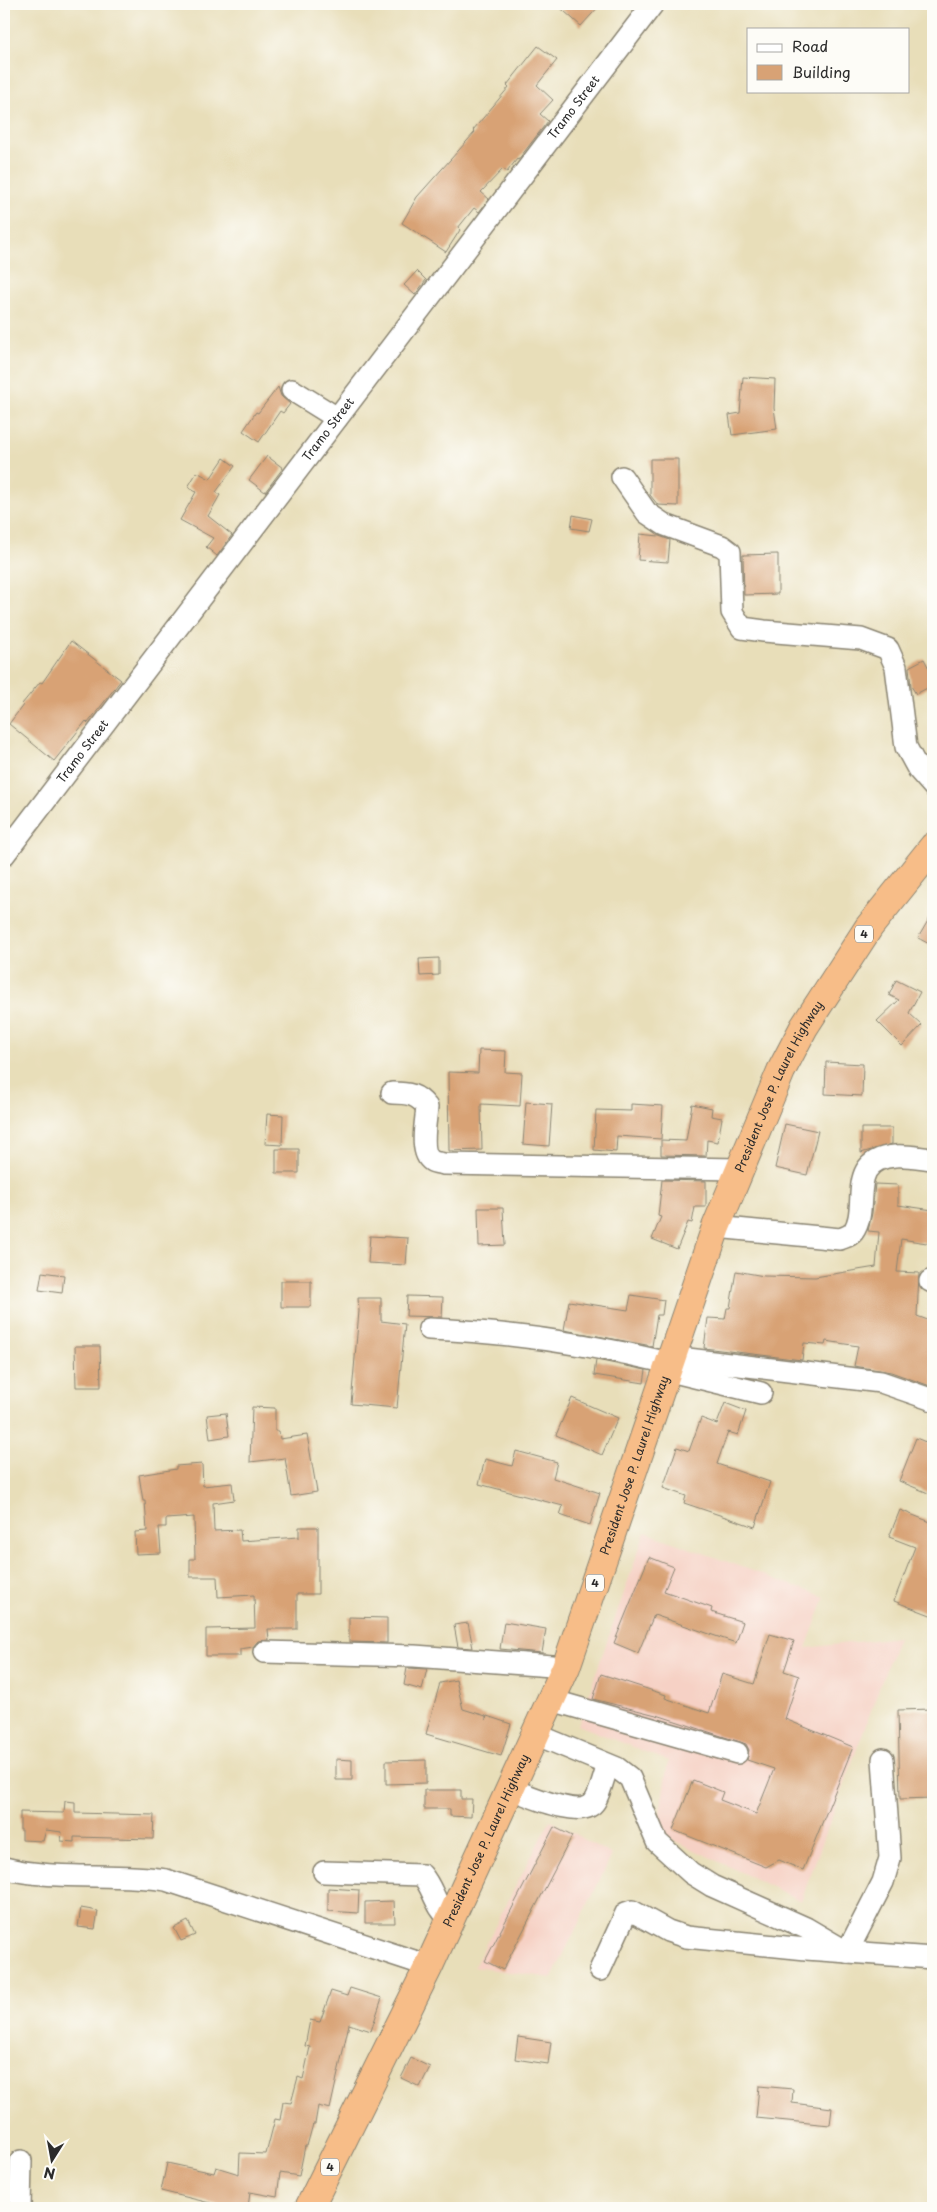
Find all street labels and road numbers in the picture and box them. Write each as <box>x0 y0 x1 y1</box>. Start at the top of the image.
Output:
street label: Tramo Street <box>543 71 604 143</box>
street label: Tramo Street <box>297 393 358 465</box>
street label: Tramo Street <box>52 715 112 787</box>
road number: 4 <box>855 926 873 942</box>
street label: President Jose P. Laurel Highway <box>730 997 827 1175</box>
street label: President Jose P. Laurel Highway <box>595 1373 673 1557</box>
road number: 4 <box>586 1575 604 1592</box>
street label: President Jose P. Laurel Highway <box>438 1751 533 1930</box>
road number: 4 <box>321 2158 339 2176</box>

